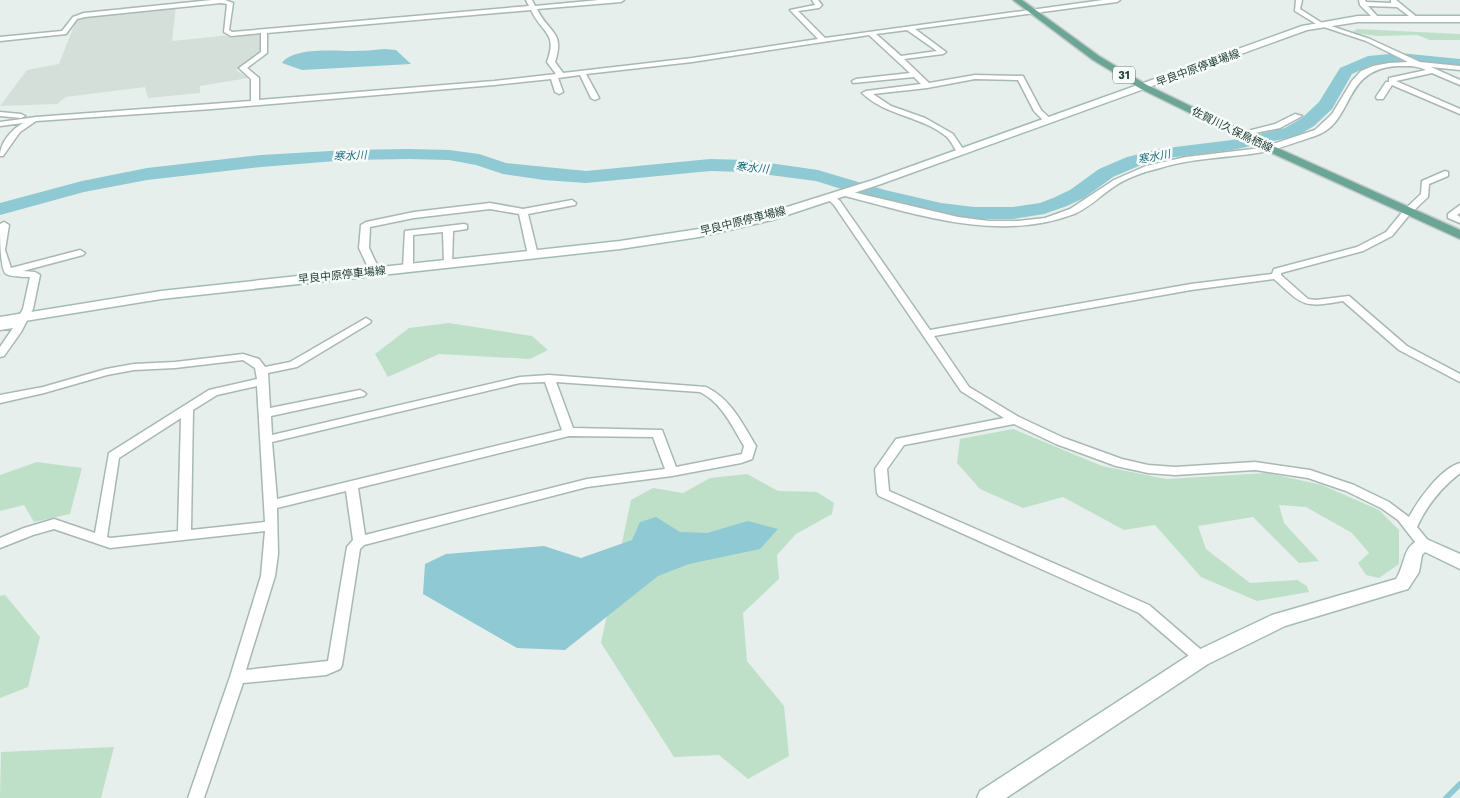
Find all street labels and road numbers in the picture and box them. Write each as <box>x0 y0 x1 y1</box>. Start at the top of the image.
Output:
street label: 早良中原停車場線 <box>1154 47 1242 89</box>
road number: 31 <box>1113 66 1135 84</box>
street label: 佐賀川久保鳥栖線 <box>1190 105 1274 155</box>
street label: 早良中原停車場線 <box>699 204 787 238</box>
street label: 早良中原停車場線 <box>298 264 386 286</box>

